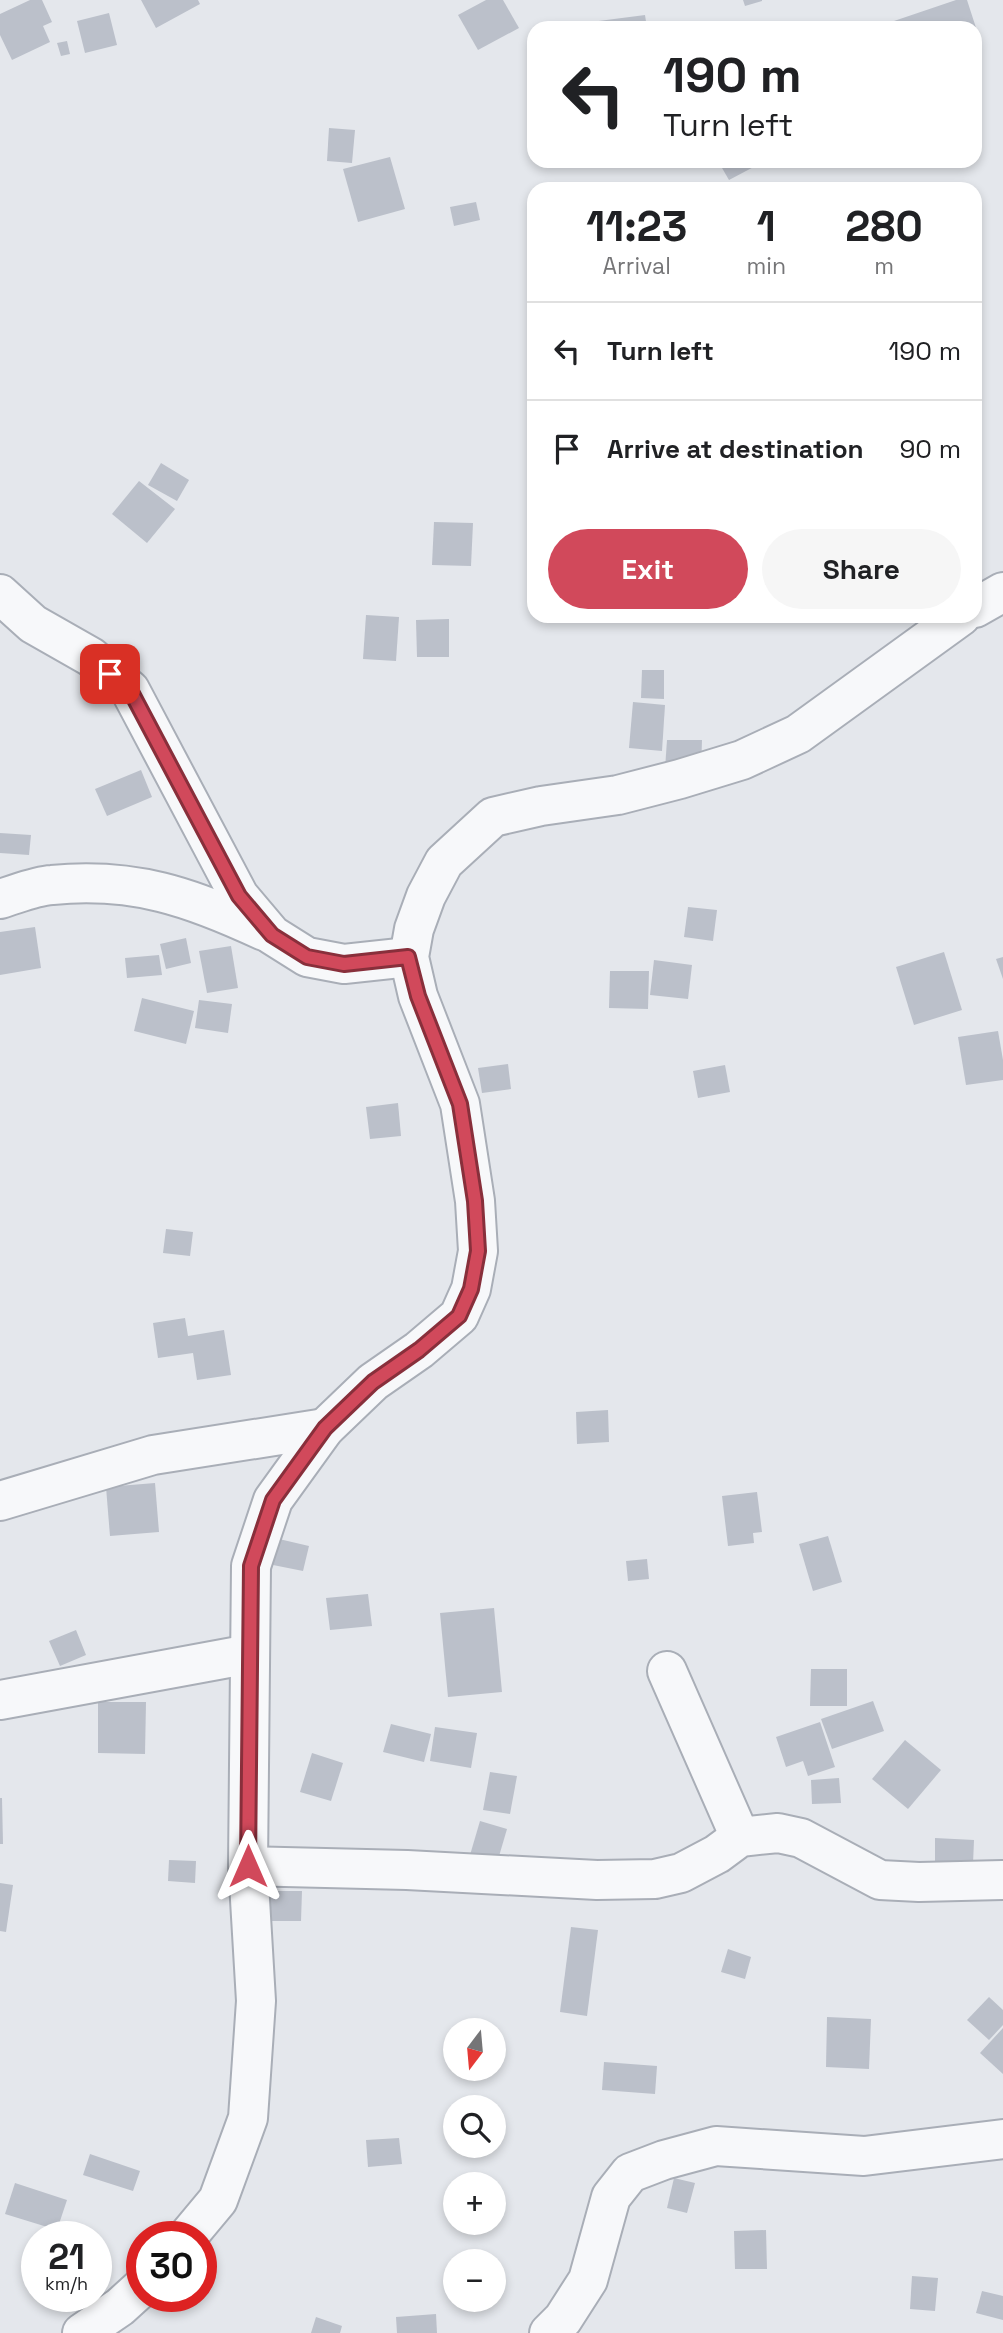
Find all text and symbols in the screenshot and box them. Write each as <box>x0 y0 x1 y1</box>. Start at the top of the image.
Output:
text: 190 m <box>663 44 801 106</box>
icon: left <box>548 49 639 140</box>
text: Turn left <box>663 105 793 145</box>
text: 11:23 <box>586 200 687 253</box>
text: 1 <box>757 200 776 253</box>
text: 280 <box>845 200 923 253</box>
text: Arrival <box>603 251 671 281</box>
text: min <box>747 251 786 281</box>
text: m <box>874 251 894 281</box>
icon: left <box>548 332 586 370</box>
text: Turn left <box>607 334 714 368</box>
text: 190 m <box>889 334 961 368</box>
icon: arrive <box>548 430 586 468</box>
text: Arrive at destination <box>607 432 864 466</box>
text: 90 m <box>899 432 961 466</box>
button: Exit <box>548 529 748 609</box>
button: Share <box>762 529 961 609</box>
pin <box>80 644 140 704</box>
icon: arrive <box>91 655 129 693</box>
position arrow <box>211 1829 285 1903</box>
north arrow <box>443 2018 506 2081</box>
map controls <box>443 2018 506 2312</box>
button: search <box>443 2095 506 2158</box>
button: + <box>443 2172 506 2235</box>
speed limit sign: 30 <box>126 2221 217 2312</box>
text: 21 <box>48 2235 85 2279</box>
button: − <box>443 2249 506 2312</box>
text: km/h <box>45 2272 88 2295</box>

